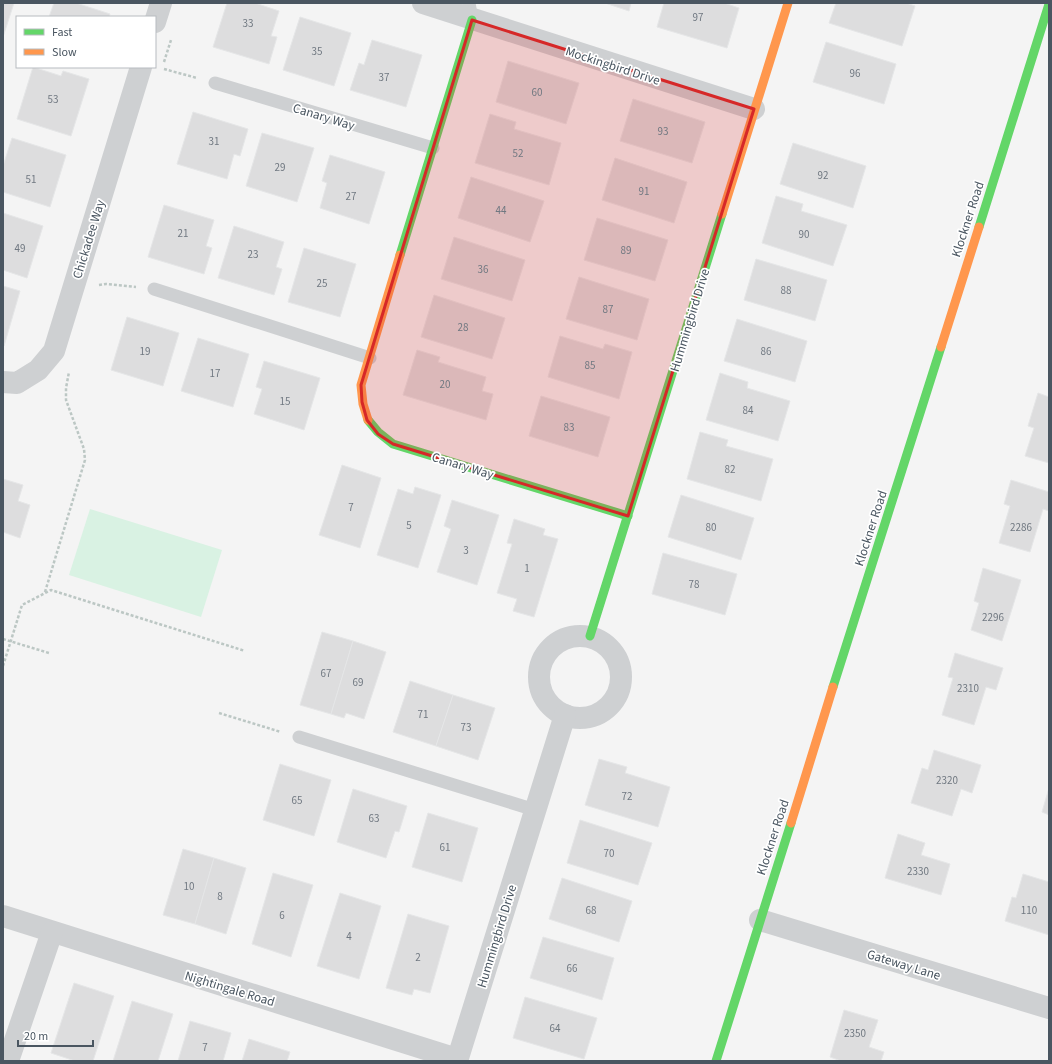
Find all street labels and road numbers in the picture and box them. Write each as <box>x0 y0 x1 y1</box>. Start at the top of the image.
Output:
street label: Mockingbird Drive <box>563 42 662 90</box>
street label: Canary Way <box>291 99 357 135</box>
street label: Klockner Road <box>947 179 989 260</box>
street label: Chickadee Way <box>68 198 110 281</box>
street label: Hummingbird Drive <box>666 267 714 374</box>
street label: Canary Way <box>430 448 496 484</box>
street label: Klockner Road <box>850 488 892 569</box>
street label: Klockner Road <box>752 797 794 878</box>
street label: Hummingbird Drive <box>473 883 521 990</box>
street label: Gateway Lane <box>865 945 943 985</box>
street label: Nightingale Road <box>183 967 277 1011</box>

